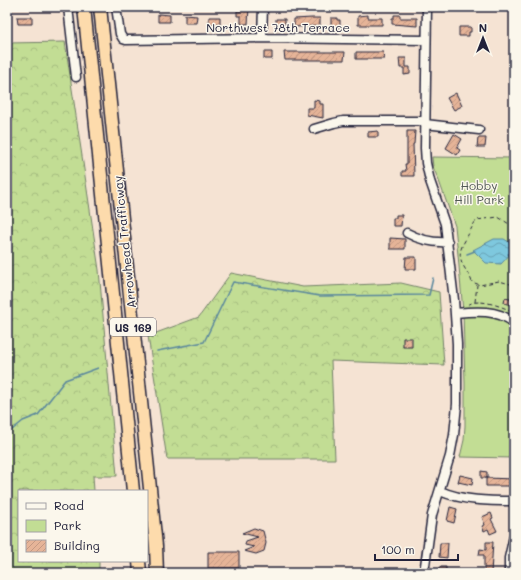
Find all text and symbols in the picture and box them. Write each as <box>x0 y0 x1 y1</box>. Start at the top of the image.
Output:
north arrow <box>463 18 503 58</box>
street label: Northwest 78th Terrace <box>206 19 350 35</box>
text: N <box>479 20 487 35</box>
street label: Arrowhead Trafficway <box>109 175 139 309</box>
park label: Hobby Hill Park <box>454 177 504 207</box>
road number: US 169 <box>110 318 156 336</box>
legend <box>18 490 148 562</box>
text: Road <box>54 497 84 513</box>
text: Park <box>54 517 81 533</box>
scale bar <box>375 536 458 562</box>
text: Building <box>54 537 100 553</box>
text: 100 m <box>381 541 415 557</box>

